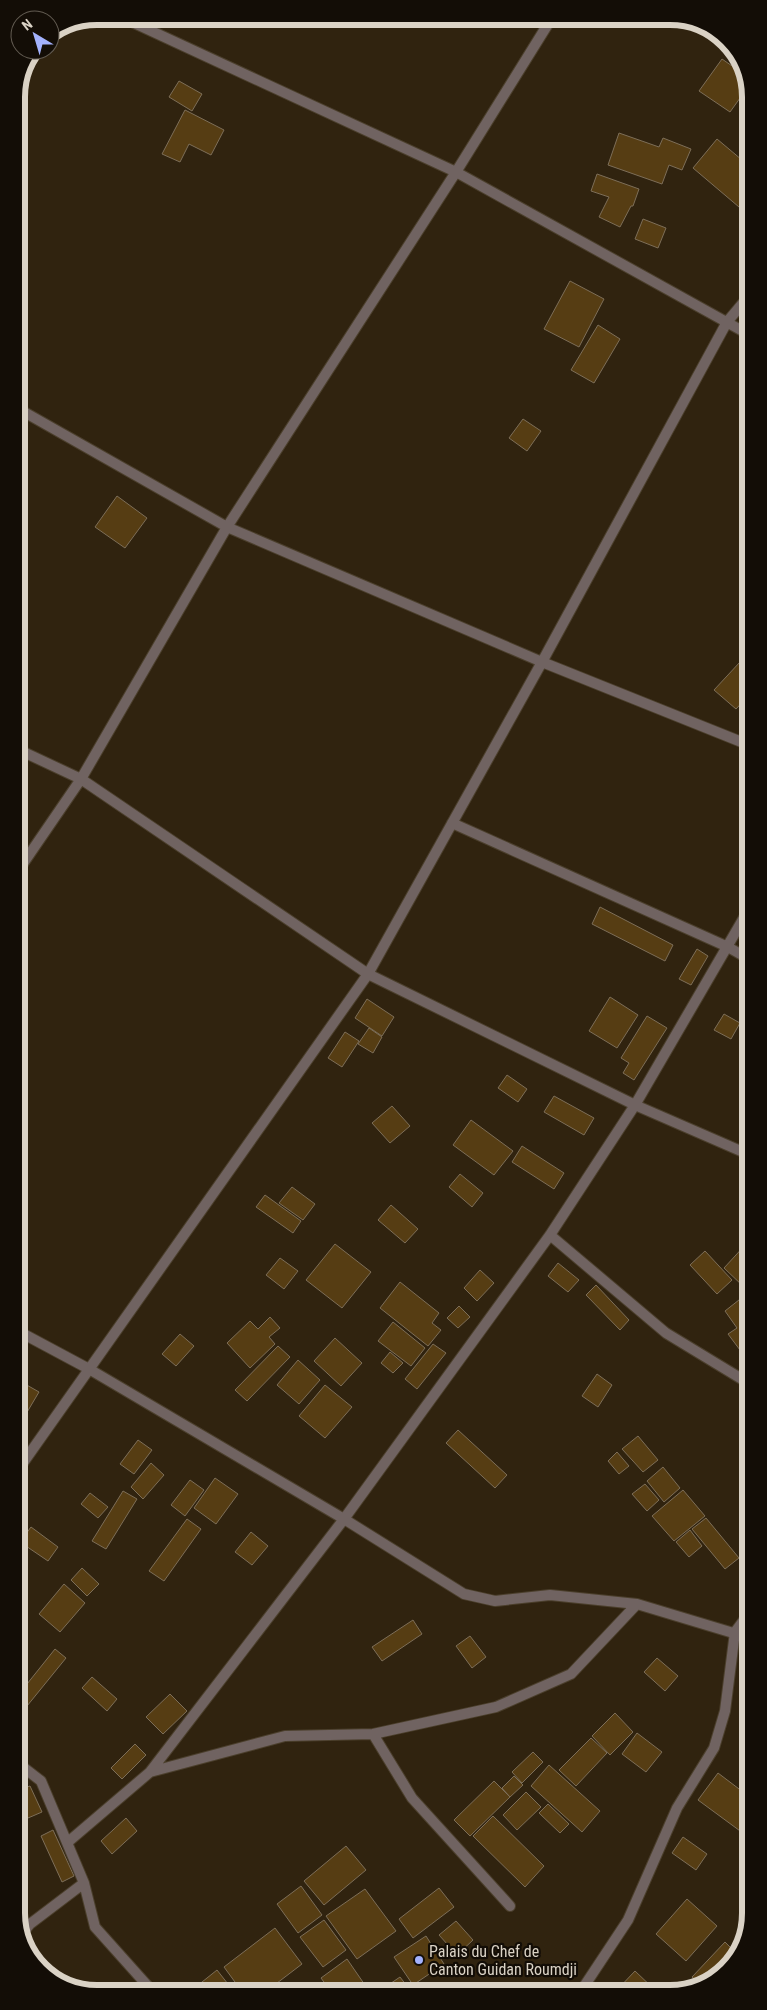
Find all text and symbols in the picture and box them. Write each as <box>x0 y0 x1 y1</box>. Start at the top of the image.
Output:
north arrow <box>10 10 60 60</box>
text: N <box>19 16 35 34</box>
place label: Palais du Chef de Canton Guidan Roumdji <box>429 1942 577 1979</box>
marker: Palais du Chef de Canton Guidan Roumdji <box>413 1954 425 1966</box>

